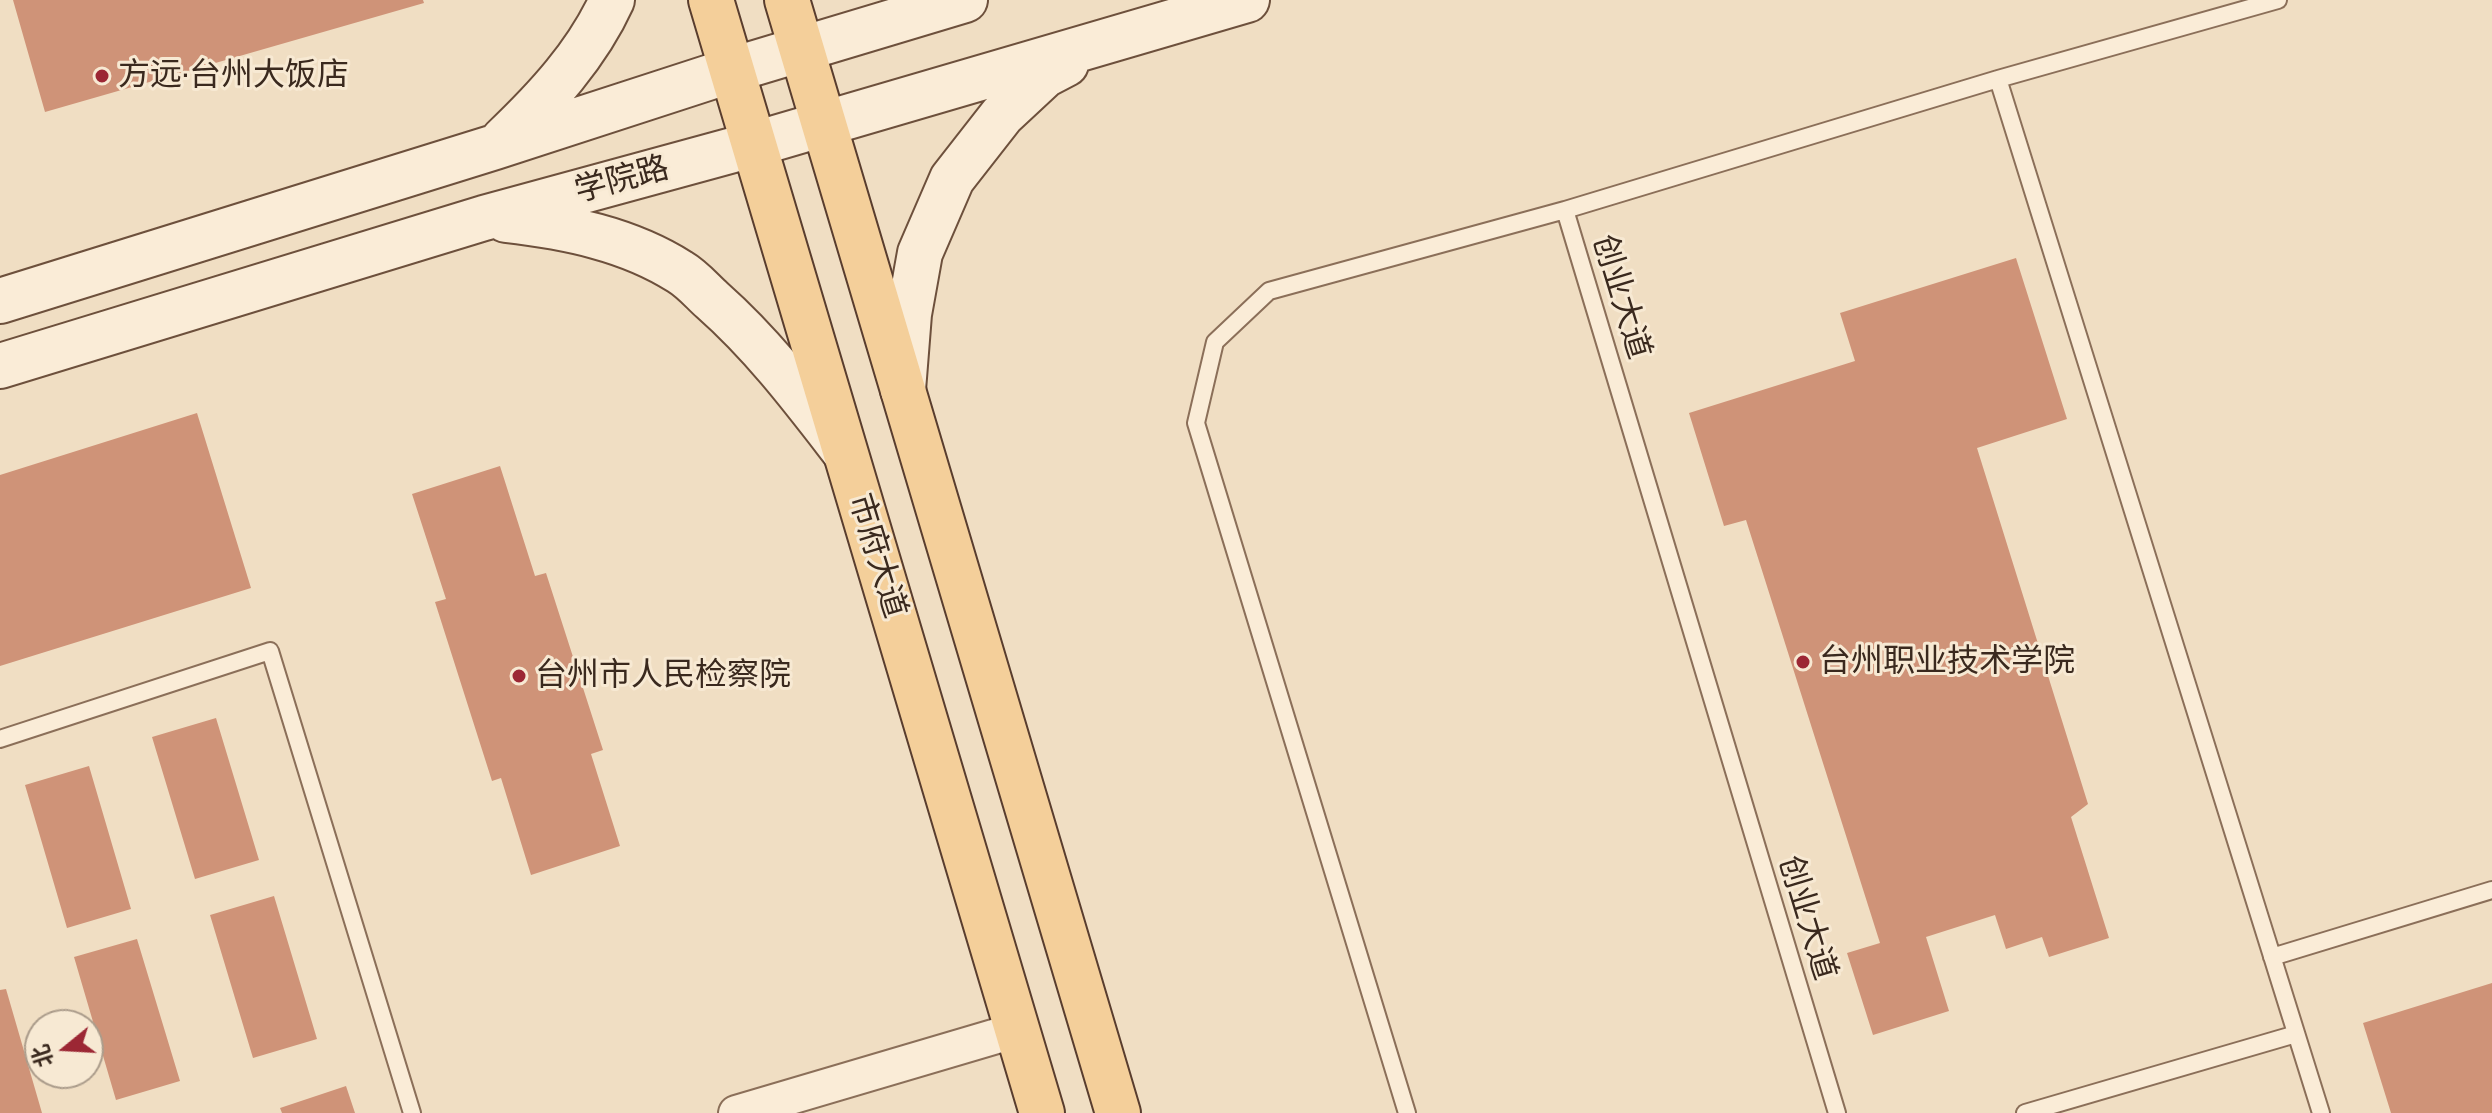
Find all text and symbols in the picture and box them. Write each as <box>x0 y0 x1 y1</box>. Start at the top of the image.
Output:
place label: 方远·台州大饭店 <box>118 57 349 95</box>
marker: 方远·台州大饭店 <box>93 67 111 85</box>
street label: 学院路 <box>571 149 673 211</box>
street label: 创业大道 <box>1584 230 1658 364</box>
street label: 市府大道 <box>840 489 914 623</box>
place label: 台州职业技术学院 <box>1819 643 2075 681</box>
marker: 台州职业技术学院 <box>1794 653 1812 671</box>
place label: 台州市人民检察院 <box>535 657 791 695</box>
marker: 台州市人民检察院 <box>510 667 528 685</box>
street label: 创业大道 <box>1770 851 1844 985</box>
north arrow <box>24 1009 104 1089</box>
text: 北 <box>26 1041 59 1071</box>

